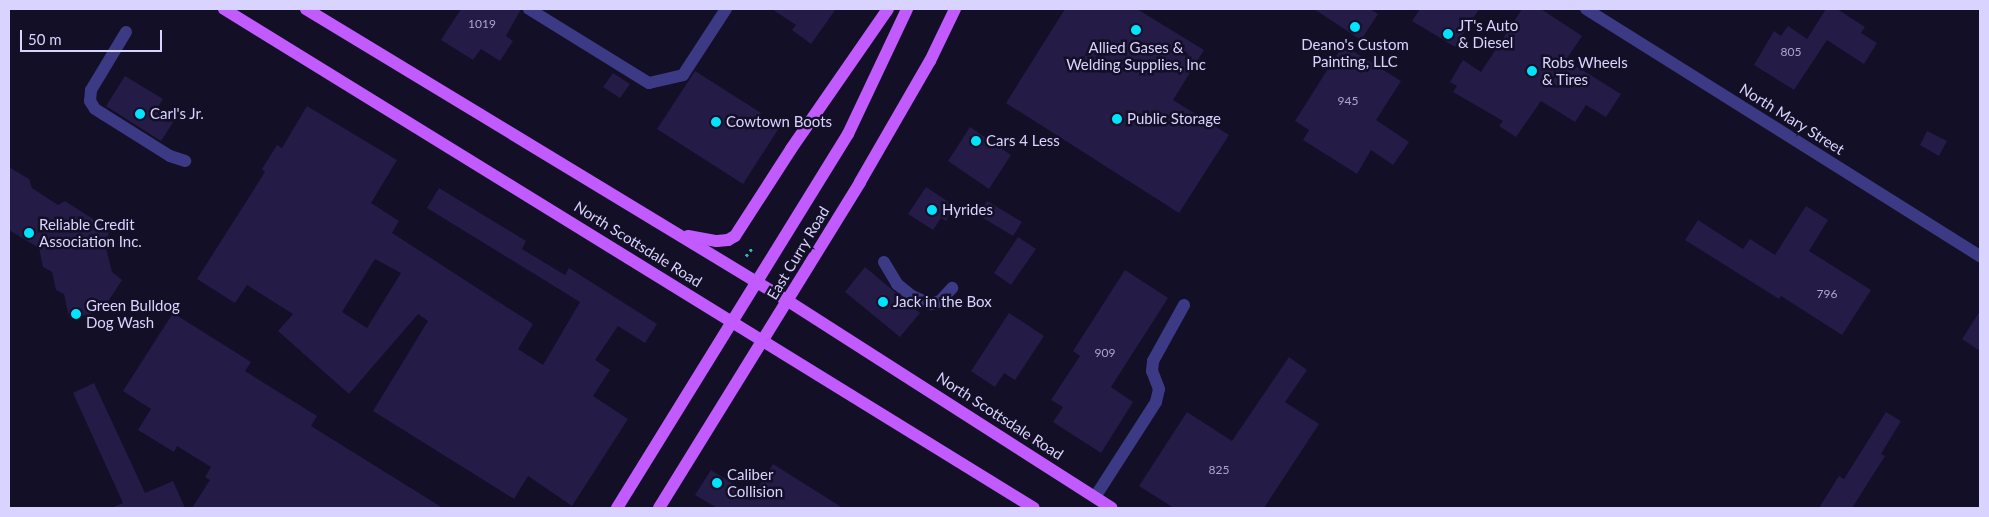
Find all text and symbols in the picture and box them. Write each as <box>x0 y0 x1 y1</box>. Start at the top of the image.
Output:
place label: JT's Auto & Diesel <box>1458 16 1519 51</box>
house number: 1019 <box>468 17 496 31</box>
scale bar <box>22 20 165 52</box>
marker: Deano's Custom Painting, LLC <box>1349 21 1361 33</box>
marker: Allied Gases & Welding Supplies, Inc <box>1130 24 1142 36</box>
marker: JT's Auto & Diesel <box>1442 28 1454 40</box>
text: 50 m <box>28 30 62 48</box>
place label: Deano's Custom Painting, LLC <box>1301 35 1409 70</box>
place label: Allied Gases & Welding Supplies, Inc <box>1066 38 1206 73</box>
house number: 805 <box>1781 45 1801 59</box>
place label: Robs Wheels & Tires <box>1542 53 1628 88</box>
marker: Robs Wheels & Tires <box>1526 65 1538 77</box>
street label: North Mary Street <box>1736 79 1848 159</box>
house number: 945 <box>1338 94 1358 108</box>
place label: Carl's Jr. <box>150 105 204 123</box>
marker: Carl's Jr. <box>134 108 146 120</box>
place label: Public Storage <box>1127 110 1221 128</box>
place label: Cowtown Boots <box>726 113 832 131</box>
marker: Public Storage <box>1111 113 1123 125</box>
marker: Cowtown Boots <box>710 116 722 128</box>
place label: Cars 4 Less <box>986 132 1060 150</box>
marker: Cars 4 Less <box>970 135 982 147</box>
street label: North Scottsdale Road <box>571 197 705 291</box>
place label: Hyrides <box>942 201 993 219</box>
street label: East Curry Road <box>763 203 833 303</box>
marker: Hyrides <box>926 204 938 216</box>
place label: Reliable Credit Association Inc. <box>39 215 142 250</box>
marker: Reliable Credit Association Inc. <box>23 227 35 239</box>
house number: 796 <box>1817 287 1837 301</box>
place label: Jack in the Box <box>893 293 992 311</box>
place label: Green Bulldog Dog Wash <box>86 296 180 331</box>
marker: Jack in the Box <box>877 296 889 308</box>
marker: Green Bulldog Dog Wash <box>70 308 82 320</box>
house number: 909 <box>1095 346 1115 360</box>
street label: North Scottsdale Road <box>933 368 1067 464</box>
house number: 825 <box>1209 463 1229 477</box>
place label: Caliber Collision <box>727 465 783 500</box>
marker: Caliber Collision <box>711 477 723 489</box>

